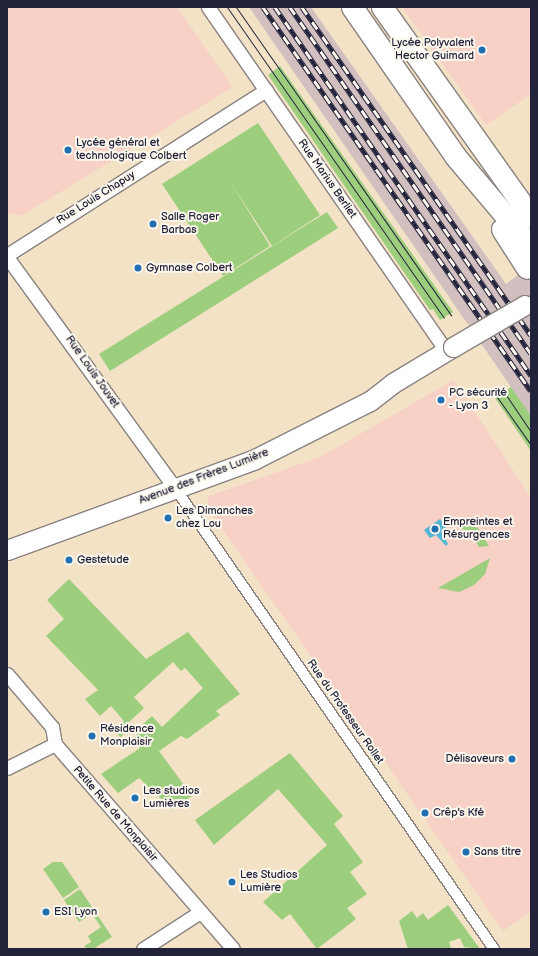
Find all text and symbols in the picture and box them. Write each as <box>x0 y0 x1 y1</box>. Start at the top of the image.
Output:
place label: Lycée Polyvalent Hector Guimard <box>391 37 474 63</box>
marker: Lycée Polyvalent Hector Guimard <box>477 45 487 55</box>
place label: Lycée général et technologique Colbert <box>76 137 186 163</box>
street label: Rue Marius Berliet <box>295 137 359 221</box>
marker: Lycée général et technologique Colbert <box>63 145 73 155</box>
street label: Rue Louis Chapuy <box>54 169 138 227</box>
place label: Salle Roger Barbas <box>161 211 219 237</box>
marker: Salle Roger Barbas <box>148 219 158 229</box>
place label: Gymnase Colbert <box>146 261 232 275</box>
marker: Gymnase Colbert <box>133 263 143 273</box>
street label: Rue Louis Jouvet <box>62 333 122 411</box>
place label: PC sécurité - Lyon 3 <box>449 387 507 413</box>
marker: PC sécurité - Lyon 3 <box>436 395 446 405</box>
street label: Avenue des Frères Lumière <box>137 446 271 508</box>
place label: Les Dimanches chez Lou <box>176 505 253 531</box>
marker: Les Dimanches chez Lou <box>163 513 173 523</box>
place label: Empreintes et Résurgences <box>443 516 513 542</box>
marker: Empreintes et Résurgences <box>430 524 440 534</box>
place label: Gestetude <box>77 553 129 567</box>
marker: Gestetude <box>64 555 74 565</box>
street label: Rue du Professeur Rollet <box>304 657 386 767</box>
place label: Résidence Monplaisir <box>100 723 154 749</box>
marker: Résidence Monplaisir <box>87 731 97 741</box>
place label: Délisaveurs <box>446 752 504 766</box>
marker: Délisaveurs <box>507 754 517 764</box>
street label: Petite Rue de Monplaisir <box>70 764 160 864</box>
place label: Les studios Lumières <box>143 785 199 811</box>
marker: Les studios Lumières <box>130 793 140 803</box>
place label: Crêp's Kfé <box>433 806 484 820</box>
marker: Crêp's Kfé <box>420 808 430 818</box>
place label: Sans titre <box>474 845 521 859</box>
marker: Sans titre <box>461 847 471 857</box>
place label: Les Studios Lumière <box>240 869 298 895</box>
marker: Les Studios Lumière <box>227 877 237 887</box>
place label: ESI Lyon <box>54 905 97 919</box>
marker: ESI Lyon <box>41 907 51 917</box>

